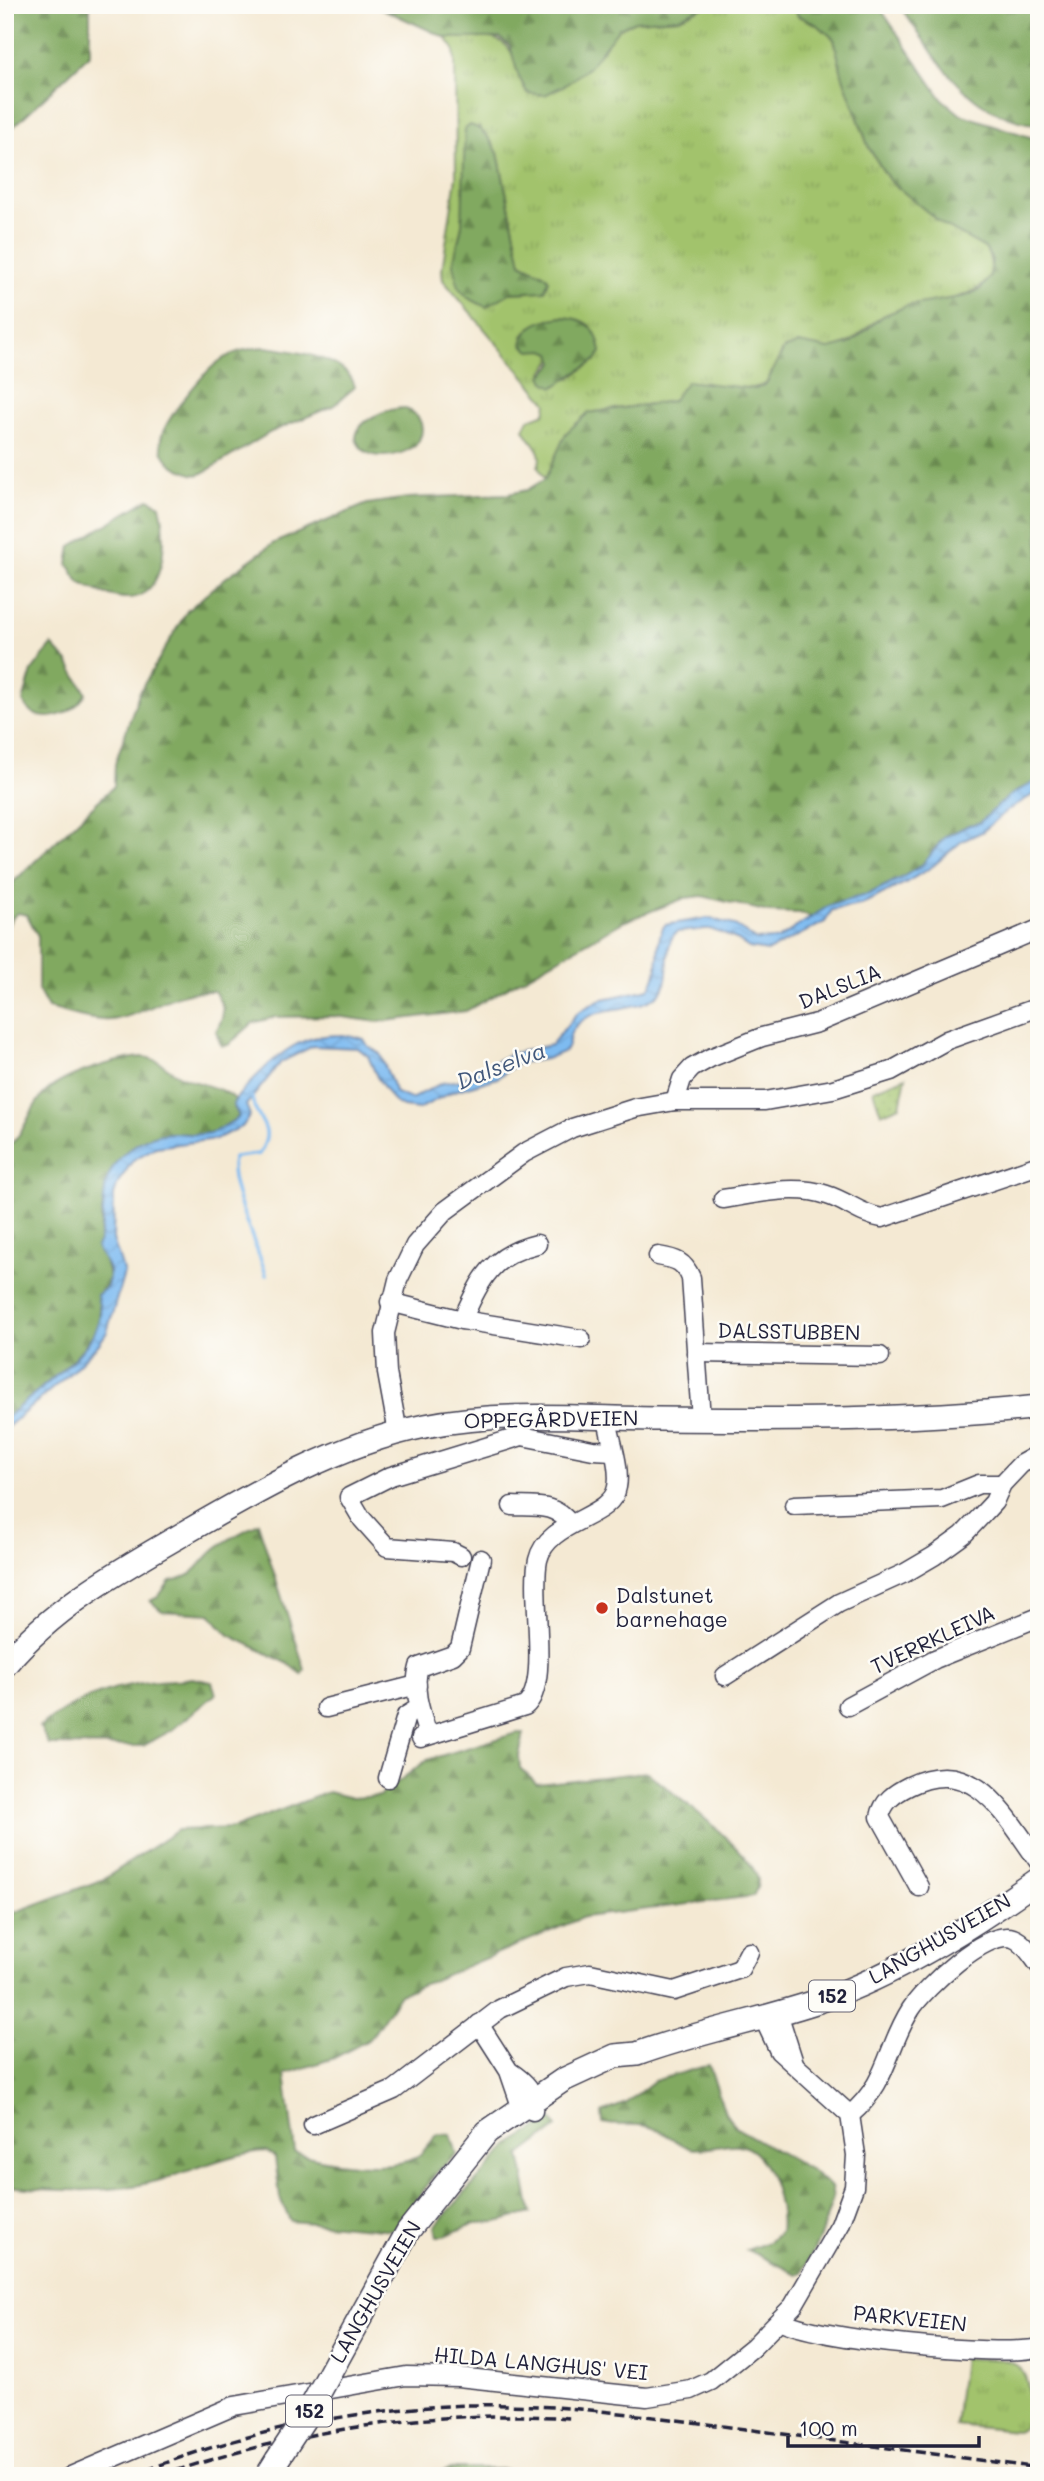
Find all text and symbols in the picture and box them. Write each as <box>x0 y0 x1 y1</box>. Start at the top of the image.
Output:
street label: DALSLIA <box>794 957 885 1014</box>
water label: Dalselva <box>452 1034 550 1096</box>
street label: DALSSTUBBEN <box>717 1316 861 1345</box>
street label: OPPEGÅRDVEIEN <box>463 1403 638 1434</box>
place label: Dalstunet barnehage <box>616 1581 728 1632</box>
street label: TVERRKLEIVA <box>866 1598 999 1679</box>
marker: Dalstunet barnehage <box>594 1600 610 1616</box>
street label: LANGHUSVEIEN <box>863 1886 1015 1989</box>
road number: 152 <box>809 1980 855 2012</box>
street label: LANGHUSVEIEN <box>323 2215 426 2367</box>
street label: PARKVEIEN <box>852 2298 968 2337</box>
street label: HILDA LANGHUS' VEI <box>433 2340 649 2385</box>
road number: 152 <box>286 2396 332 2426</box>
scale bar <box>788 2404 979 2448</box>
text: 100 m <box>799 2414 858 2441</box>

